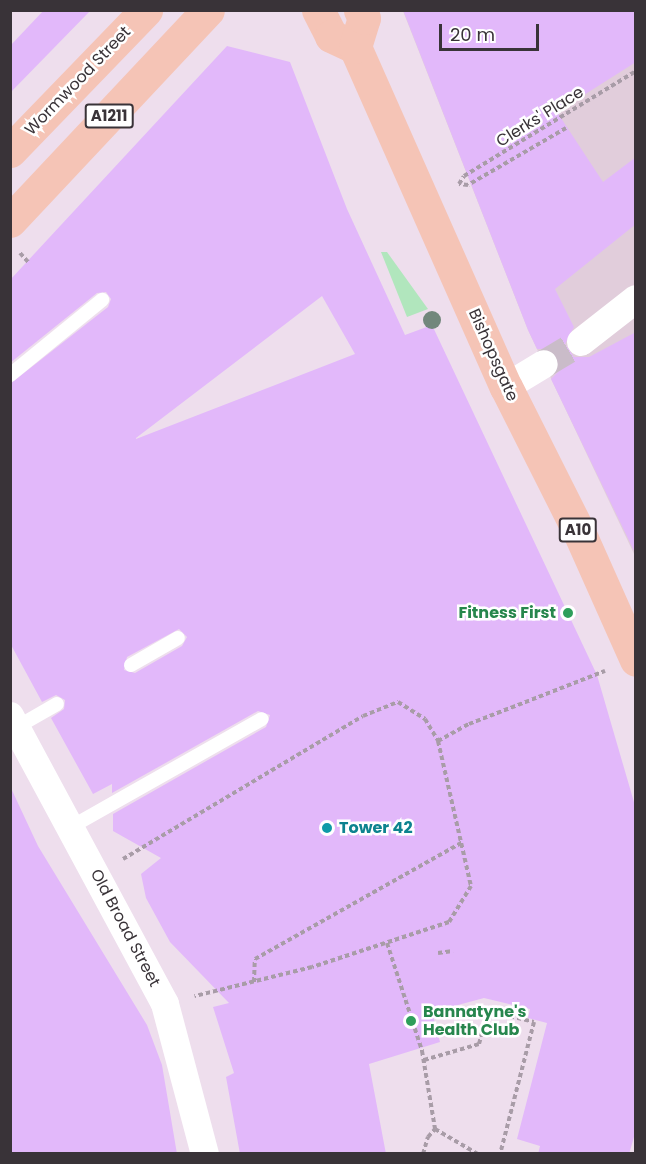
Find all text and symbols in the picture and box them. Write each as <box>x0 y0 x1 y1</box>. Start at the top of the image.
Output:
scale bar <box>442 12 542 50</box>
text: 20 m <box>450 22 495 47</box>
street label: Wormwood Street <box>21 23 135 139</box>
street label: Clerks' Place <box>493 83 587 151</box>
road number: A1211 <box>84 104 134 128</box>
street label: Bishopsgate <box>464 306 522 404</box>
road number: A10 <box>558 518 598 542</box>
place label: Fitness First <box>458 603 556 623</box>
marker: Fitness First <box>561 606 575 620</box>
place label: Tower 42 <box>339 818 413 838</box>
marker: Tower 42 <box>320 821 334 835</box>
street label: Old Broad Street <box>86 866 164 990</box>
place label: Bannatyne's Health Club <box>423 1002 527 1040</box>
marker: Bannatyne's Health Club <box>404 1014 418 1028</box>

